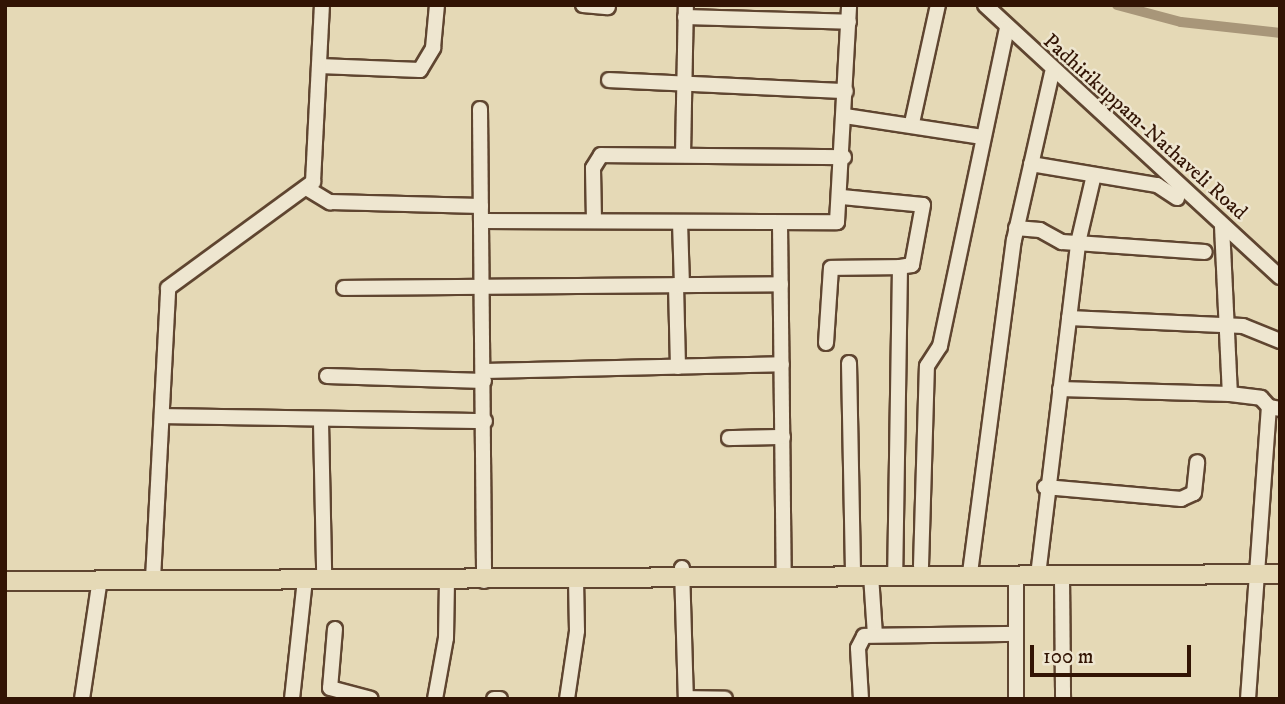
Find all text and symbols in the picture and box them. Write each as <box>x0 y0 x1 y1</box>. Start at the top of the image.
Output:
street label: Padhirikuppam-Nathaveli Road <box>1038 29 1252 225</box>
scale bar <box>1033 630 1194 674</box>
text: 100 m <box>1043 644 1094 670</box>

